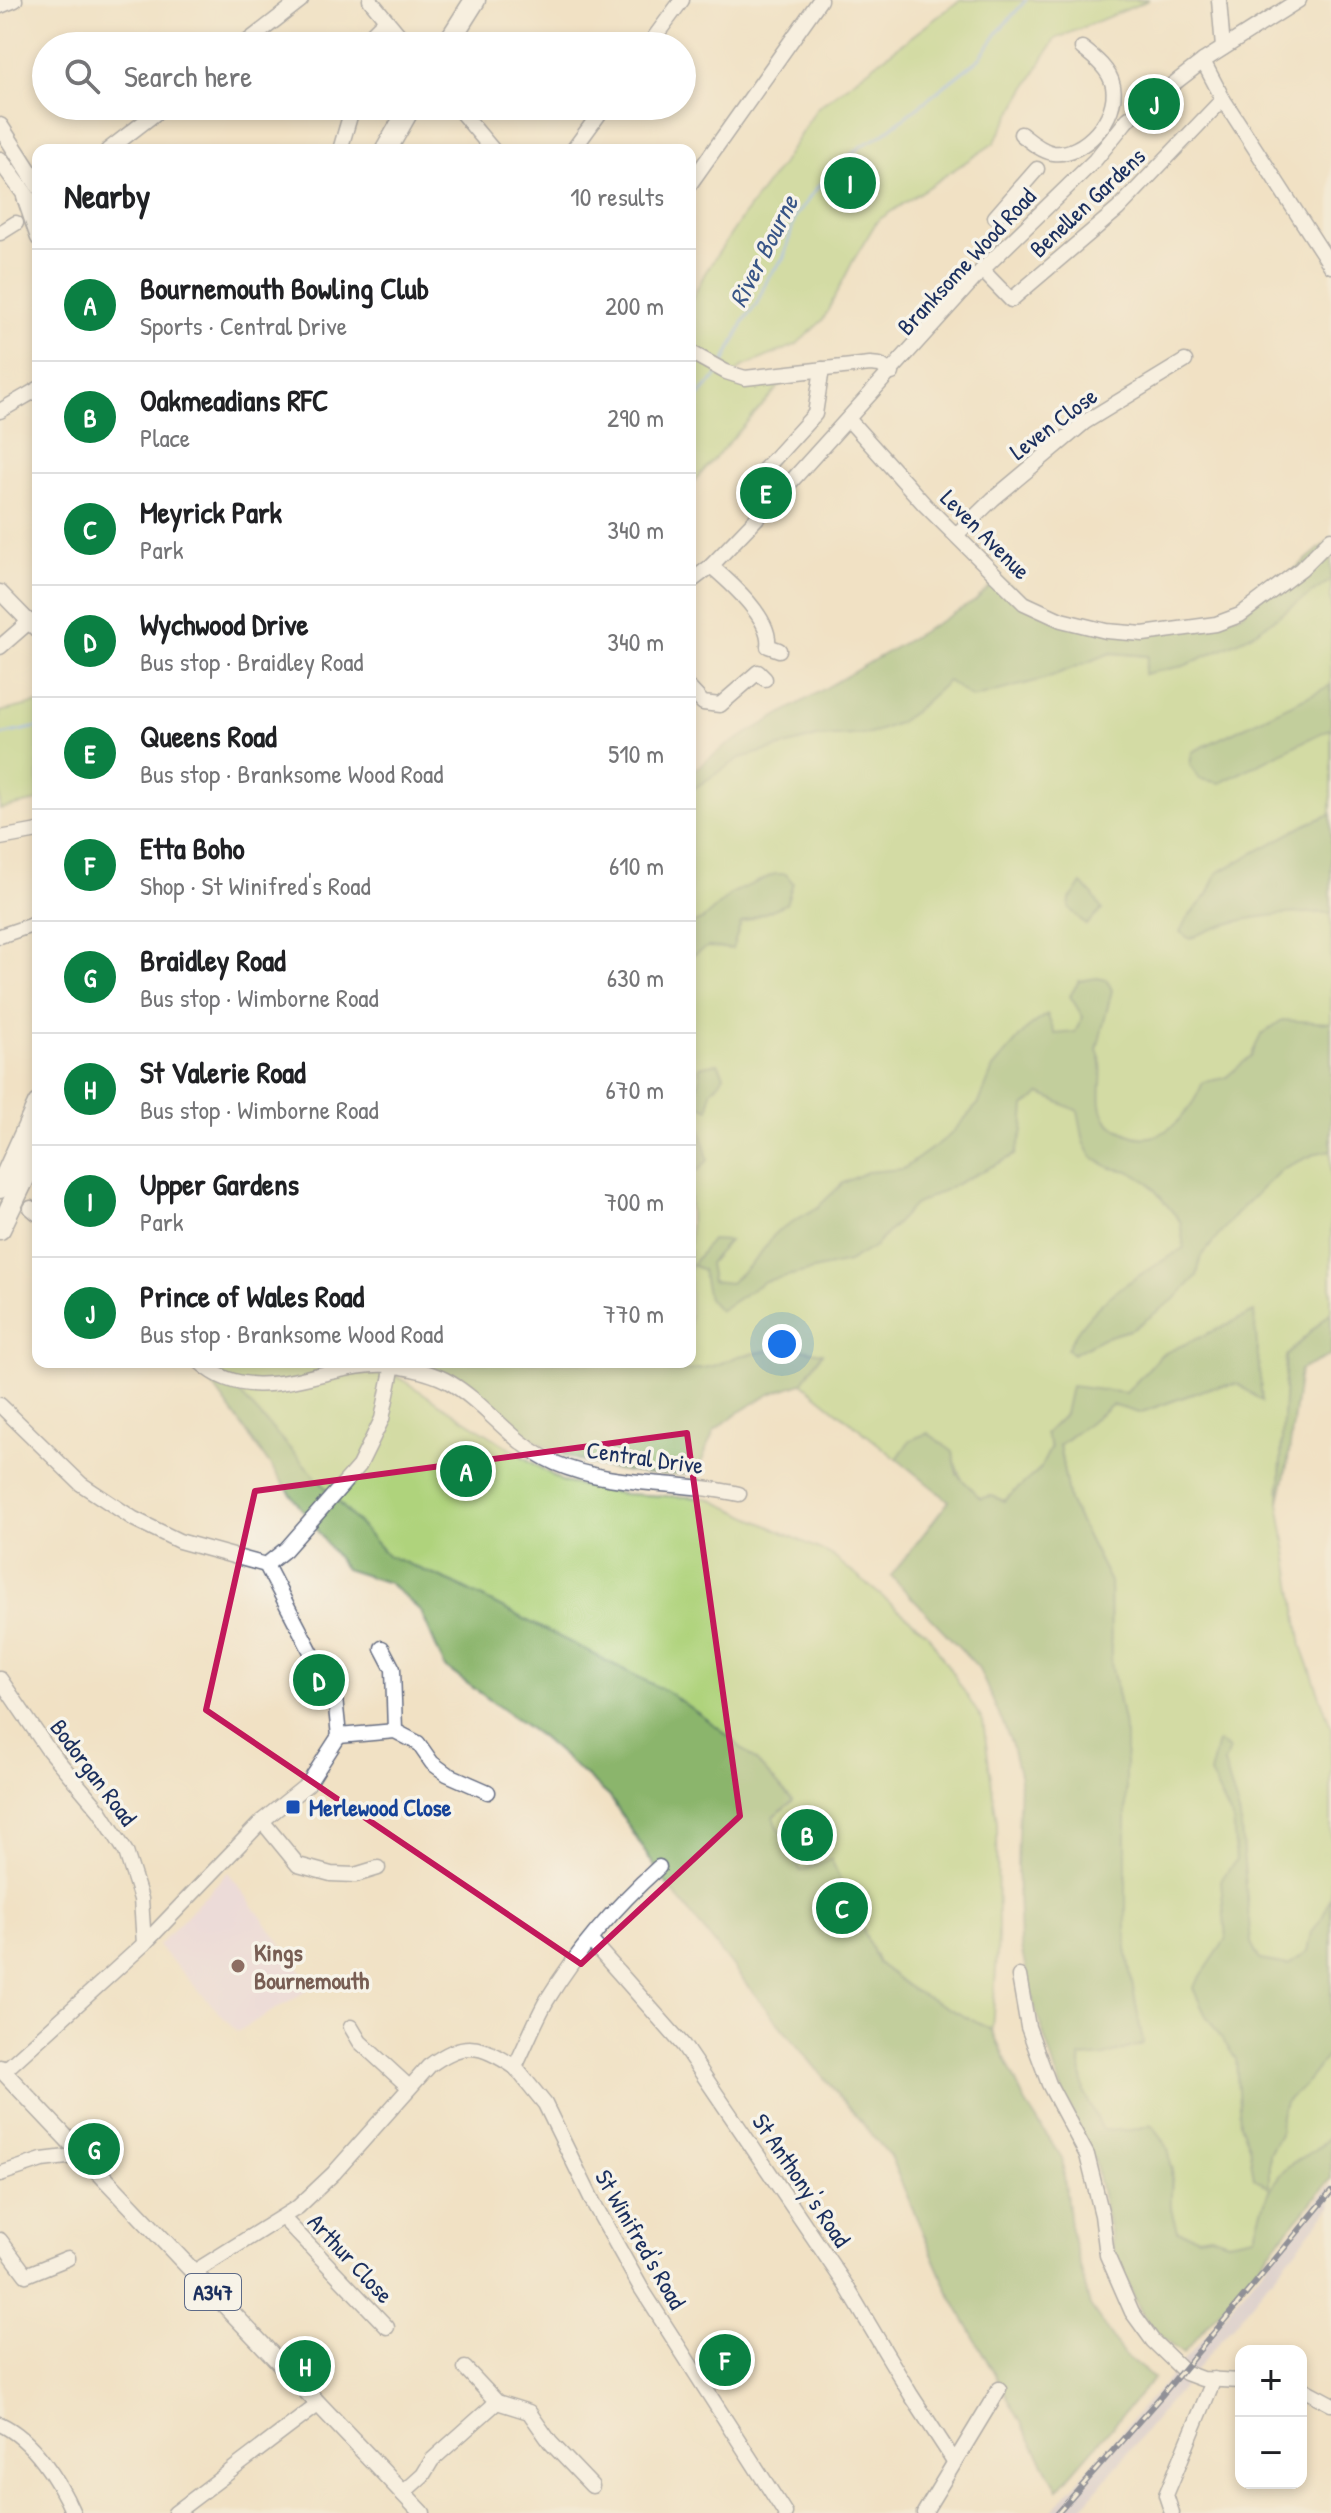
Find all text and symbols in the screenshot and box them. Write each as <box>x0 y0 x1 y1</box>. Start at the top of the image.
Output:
search box <box>32 32 696 120</box>
icon: search <box>60 54 104 98</box>
text: Search here <box>124 56 252 96</box>
pin: J <box>1128 74 1180 134</box>
street label: Benellen Gardens <box>1022 140 1152 264</box>
pin: I <box>824 153 876 213</box>
text: Nearby <box>64 173 150 219</box>
text: 10 results <box>570 179 664 214</box>
street label: Branksome Wood Road <box>889 181 1043 341</box>
water label: River Bourne <box>720 188 807 313</box>
text: Bournemouth Bowling Club <box>140 268 429 308</box>
text: A <box>84 288 96 323</box>
text: 200 m <box>605 288 664 323</box>
text: Sports · Central Drive <box>140 308 347 343</box>
street label: Leven Close <box>1003 379 1104 466</box>
text: Oakmeadians RFC <box>140 380 329 420</box>
text: B <box>83 400 97 435</box>
text: 290 m <box>607 400 664 435</box>
text: Place <box>140 420 190 455</box>
pin: E <box>740 463 792 523</box>
street label: Leven Avenue <box>934 482 1038 586</box>
text: Meyrick Park <box>140 492 282 532</box>
text: C <box>83 512 97 547</box>
text: 340 m <box>607 512 664 547</box>
text: Park <box>140 532 184 567</box>
text: Wychwood Drive <box>140 604 309 644</box>
text: D <box>84 624 96 659</box>
text: 340 m <box>607 624 664 659</box>
text: Bus stop · Braidley Road <box>140 644 364 679</box>
text: Queens Road <box>140 716 277 756</box>
text: E <box>84 736 96 771</box>
text: 510 m <box>608 736 664 771</box>
text: Bus stop · Branksome Wood Road <box>140 756 443 791</box>
text: Etta Boho <box>140 828 245 868</box>
text: F <box>85 848 95 883</box>
text: 610 m <box>609 848 664 883</box>
text: Shop · St Winifred's Road <box>140 868 371 903</box>
text: Braidley Road <box>140 940 286 980</box>
text: G <box>84 960 96 995</box>
text: 630 m <box>607 960 664 995</box>
text: Bus stop · Wimborne Road <box>140 980 379 1015</box>
text: St Valerie Road <box>140 1052 306 1092</box>
text: H <box>84 1072 96 1107</box>
text: 670 m <box>605 1072 664 1107</box>
text: Bus stop · Wimborne Road <box>140 1092 379 1127</box>
text: Upper Gardens <box>140 1164 299 1204</box>
text: I <box>87 1184 93 1219</box>
text: 700 m <box>604 1184 664 1219</box>
text: Park <box>140 1204 184 1239</box>
text: Prince of Wales Road <box>140 1276 364 1316</box>
text: J <box>85 1296 95 1331</box>
text: 770 m <box>603 1296 664 1331</box>
text: Bus stop · Branksome Wood Road <box>140 1316 443 1351</box>
your location <box>762 1324 802 1364</box>
street label: Central Drive <box>585 1433 706 1481</box>
pin: A <box>440 1441 492 1501</box>
pin: D <box>293 1650 345 1710</box>
street label: Bodorgan Road <box>43 1712 145 1832</box>
place label: Merlewood Close <box>309 1791 452 1823</box>
marker: Merlewood Close <box>284 1798 302 1816</box>
pin: B <box>781 1805 833 1865</box>
pin: C <box>816 1878 868 1938</box>
place label: Kings Bournemouth <box>254 1936 369 1996</box>
marker: Kings Bournemouth <box>229 1957 247 1975</box>
street label: St Anthony's Road <box>746 2107 858 2253</box>
pin: G <box>68 2119 120 2179</box>
street label: St Winifred's Road <box>588 2163 694 2315</box>
street label: Arthur Close <box>301 2206 401 2310</box>
road number: A347 <box>185 2274 241 2310</box>
pin: F <box>699 2330 751 2390</box>
pin: H <box>279 2336 331 2396</box>
map controls <box>1235 2345 1307 2489</box>
button: + <box>1235 2345 1307 2417</box>
button: − <box>1235 2417 1307 2489</box>

